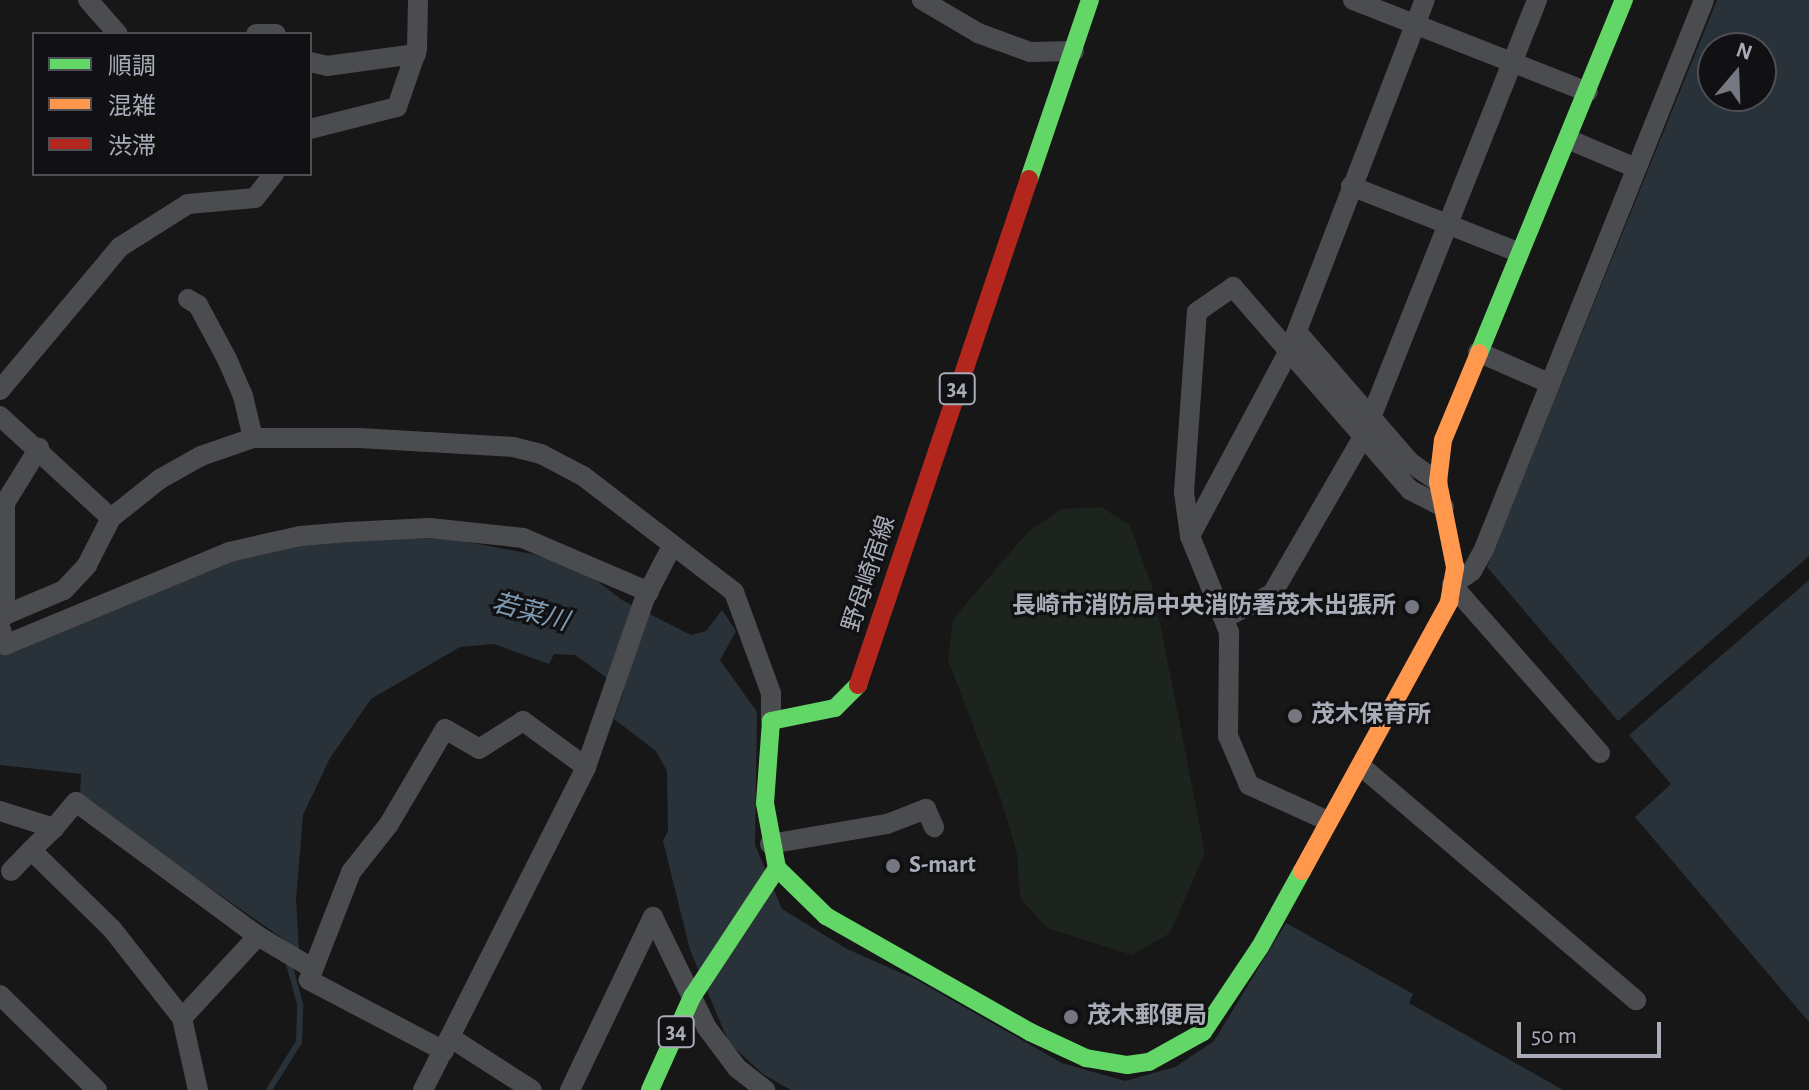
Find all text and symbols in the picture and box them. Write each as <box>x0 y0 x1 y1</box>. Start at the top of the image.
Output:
legend <box>32 32 312 176</box>
north arrow <box>1697 32 1777 112</box>
text: N <box>1733 38 1755 64</box>
text: 順調 <box>108 55 156 79</box>
text: 混雑 <box>108 95 156 119</box>
text: 渋滞 <box>108 135 156 159</box>
road number: 34 <box>937 371 977 407</box>
street label: 野母崎宿線 <box>838 512 902 636</box>
water label: 若菜川 <box>488 588 572 638</box>
place label: 長崎市消防局中央消防署茂木出張所 <box>1012 593 1396 621</box>
marker: 長崎市消防局中央消防署茂木出張所 <box>1403 598 1421 616</box>
place label: 茂木保育所 <box>1311 702 1431 730</box>
marker: 茂木保育所 <box>1286 707 1304 725</box>
place label: S-mart <box>909 852 976 880</box>
marker: S-mart <box>884 857 902 875</box>
place label: 茂木郵便局 <box>1087 1003 1207 1031</box>
scale bar <box>1521 1006 1665 1056</box>
marker: 茂木郵便局 <box>1062 1008 1080 1026</box>
road number: 34 <box>656 1014 696 1050</box>
text: 50 m <box>1531 1024 1577 1048</box>

